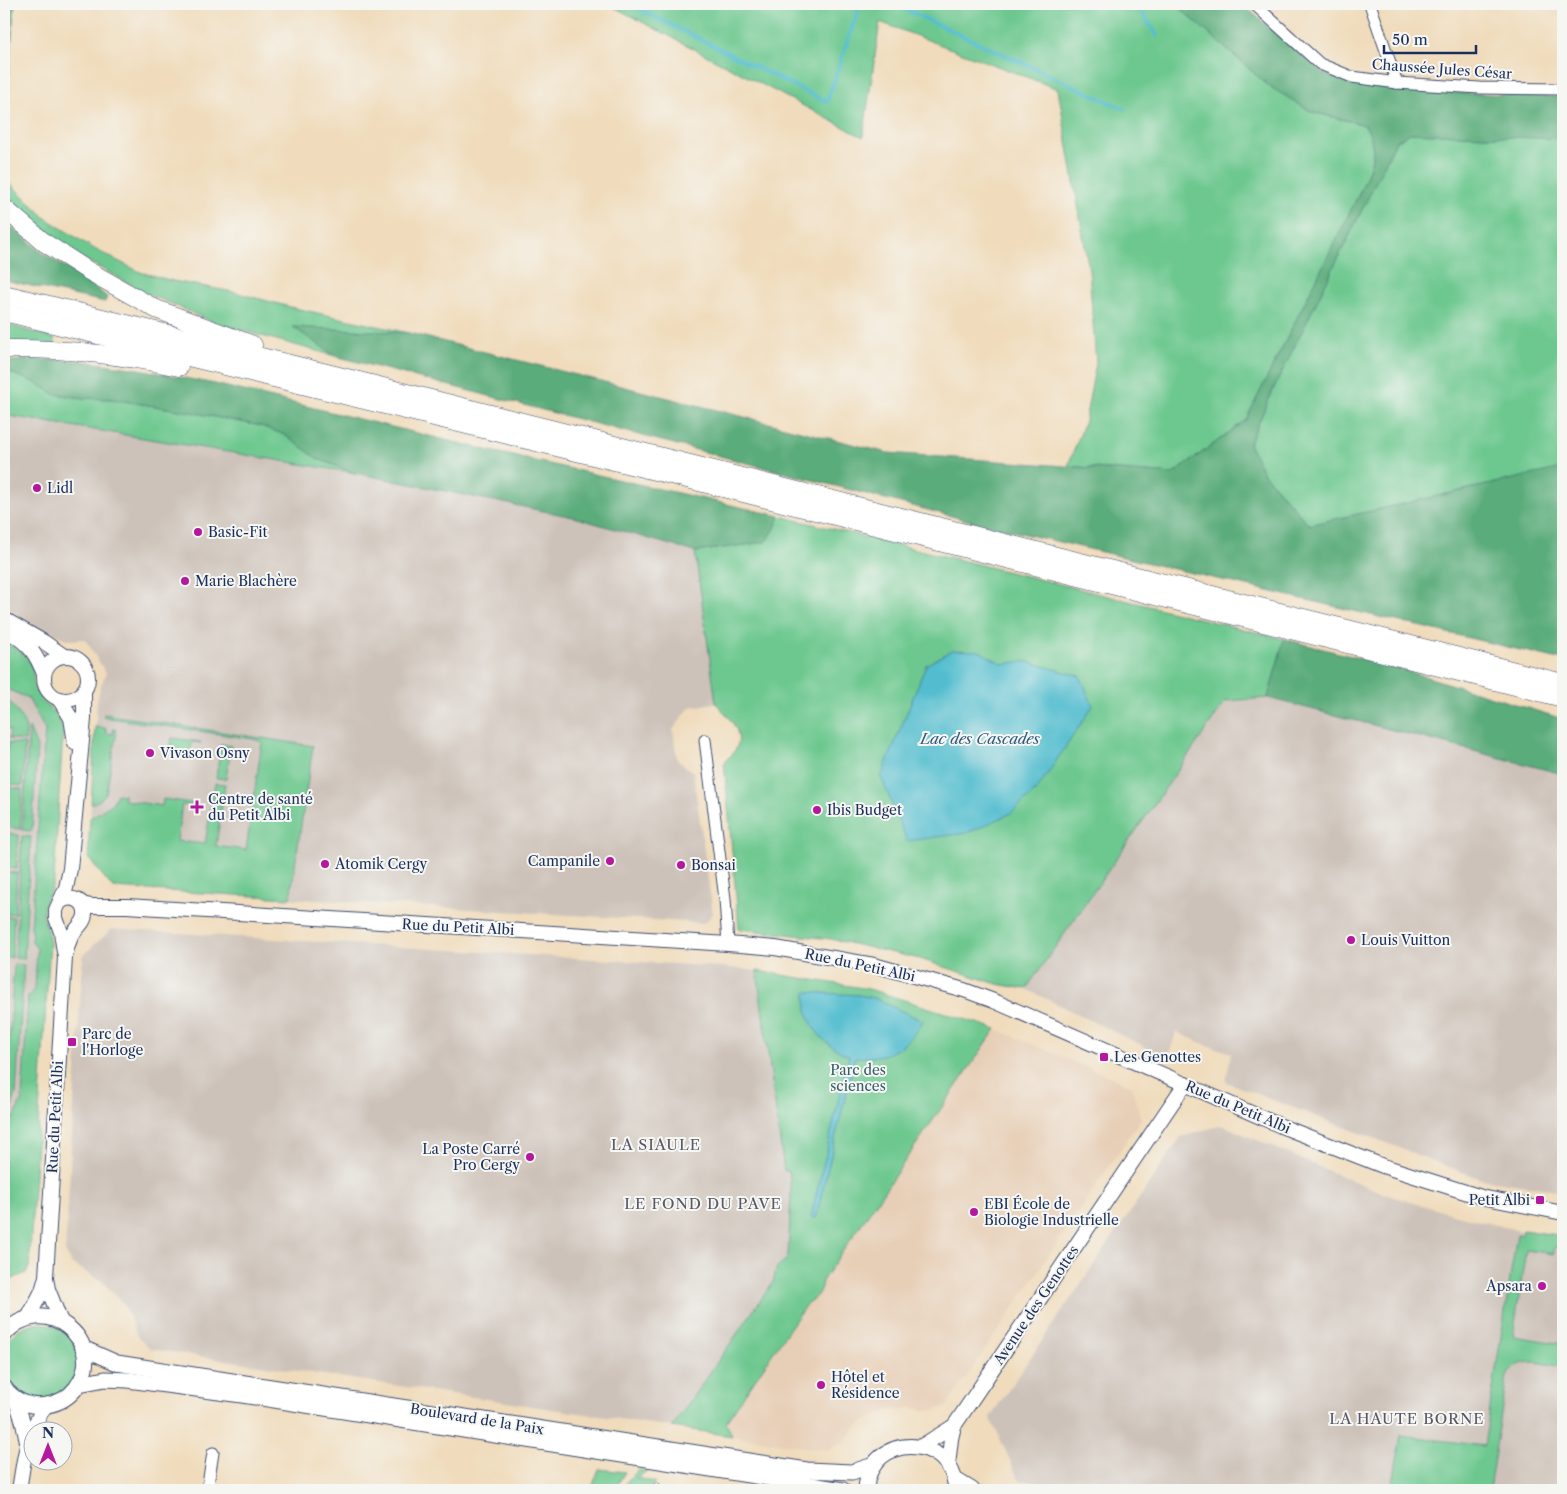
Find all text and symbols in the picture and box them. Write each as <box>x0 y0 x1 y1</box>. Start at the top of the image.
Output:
scale bar <box>1384 22 1477 54</box>
text: 50 m <box>1392 30 1428 49</box>
street label: Chaussée Jules César <box>1371 55 1513 83</box>
place label: Lidl <box>47 479 73 497</box>
marker: Lidl <box>31 482 43 494</box>
place label: Basic-Fit <box>208 523 267 541</box>
marker: Basic-Fit <box>192 526 204 538</box>
place label: Marie Blachère <box>195 572 297 590</box>
marker: Marie Blachère <box>179 575 191 587</box>
water label: Lac des Cascades <box>919 729 1040 748</box>
place label: Vivason Osny <box>159 744 250 762</box>
marker: Vivason Osny <box>144 747 156 759</box>
place label: Centre de santé du Petit Albi <box>208 790 313 824</box>
marker: Centre de santé du Petit Albi <box>190 800 204 814</box>
place label: Ibis Budget <box>827 801 902 819</box>
marker: Ibis Budget <box>811 804 823 816</box>
place label: Campanile <box>528 852 600 870</box>
place label: Atomik Cergy <box>334 855 427 873</box>
marker: Campanile <box>604 855 616 867</box>
place label: Bonsai <box>691 856 736 874</box>
marker: Atomik Cergy <box>319 858 331 870</box>
marker: Bonsai <box>675 859 687 871</box>
street label: Rue du Petit Albi <box>401 915 515 939</box>
place label: Louis Vuitton <box>1361 931 1451 949</box>
marker: Louis Vuitton <box>1345 934 1357 946</box>
street label: Rue du Petit Albi <box>803 944 917 986</box>
place label: Parc de l'Horloge <box>82 1025 143 1059</box>
marker: Parc de l'Horloge <box>66 1036 78 1048</box>
place label: Les Genottes <box>1114 1048 1201 1066</box>
marker: Les Genottes <box>1098 1051 1110 1063</box>
street label: Rue du Petit Albi <box>43 1060 67 1174</box>
park label: Parc des sciences <box>830 1061 886 1095</box>
street label: Rue du Petit Albi <box>1183 1077 1293 1137</box>
district label: LA SIAULE <box>611 1135 701 1154</box>
place label: La Poste Carré Pro Cergy <box>422 1140 520 1174</box>
marker: La Poste Carré Pro Cergy <box>524 1151 536 1163</box>
place label: Petit Albi <box>1469 1191 1530 1209</box>
district label: LE FOND DU PAVE <box>624 1194 782 1213</box>
marker: Petit Albi <box>1534 1194 1546 1206</box>
place label: EBI École de Biologie Industrielle <box>984 1195 1119 1229</box>
marker: EBI École de Biologie Industrielle <box>968 1206 980 1218</box>
street label: Avenue des Genottes <box>989 1242 1083 1369</box>
place label: Apsara <box>1485 1277 1533 1295</box>
marker: Apsara <box>1536 1280 1548 1292</box>
place label: Hôtel et Résidence <box>831 1368 900 1402</box>
marker: Hôtel et Résidence <box>815 1379 827 1391</box>
street label: Boulevard de la Paix <box>409 1400 546 1439</box>
district label: LA HAUTE BORNE <box>1329 1409 1485 1428</box>
north arrow <box>22 1422 72 1472</box>
text: N <box>42 1424 54 1442</box>

